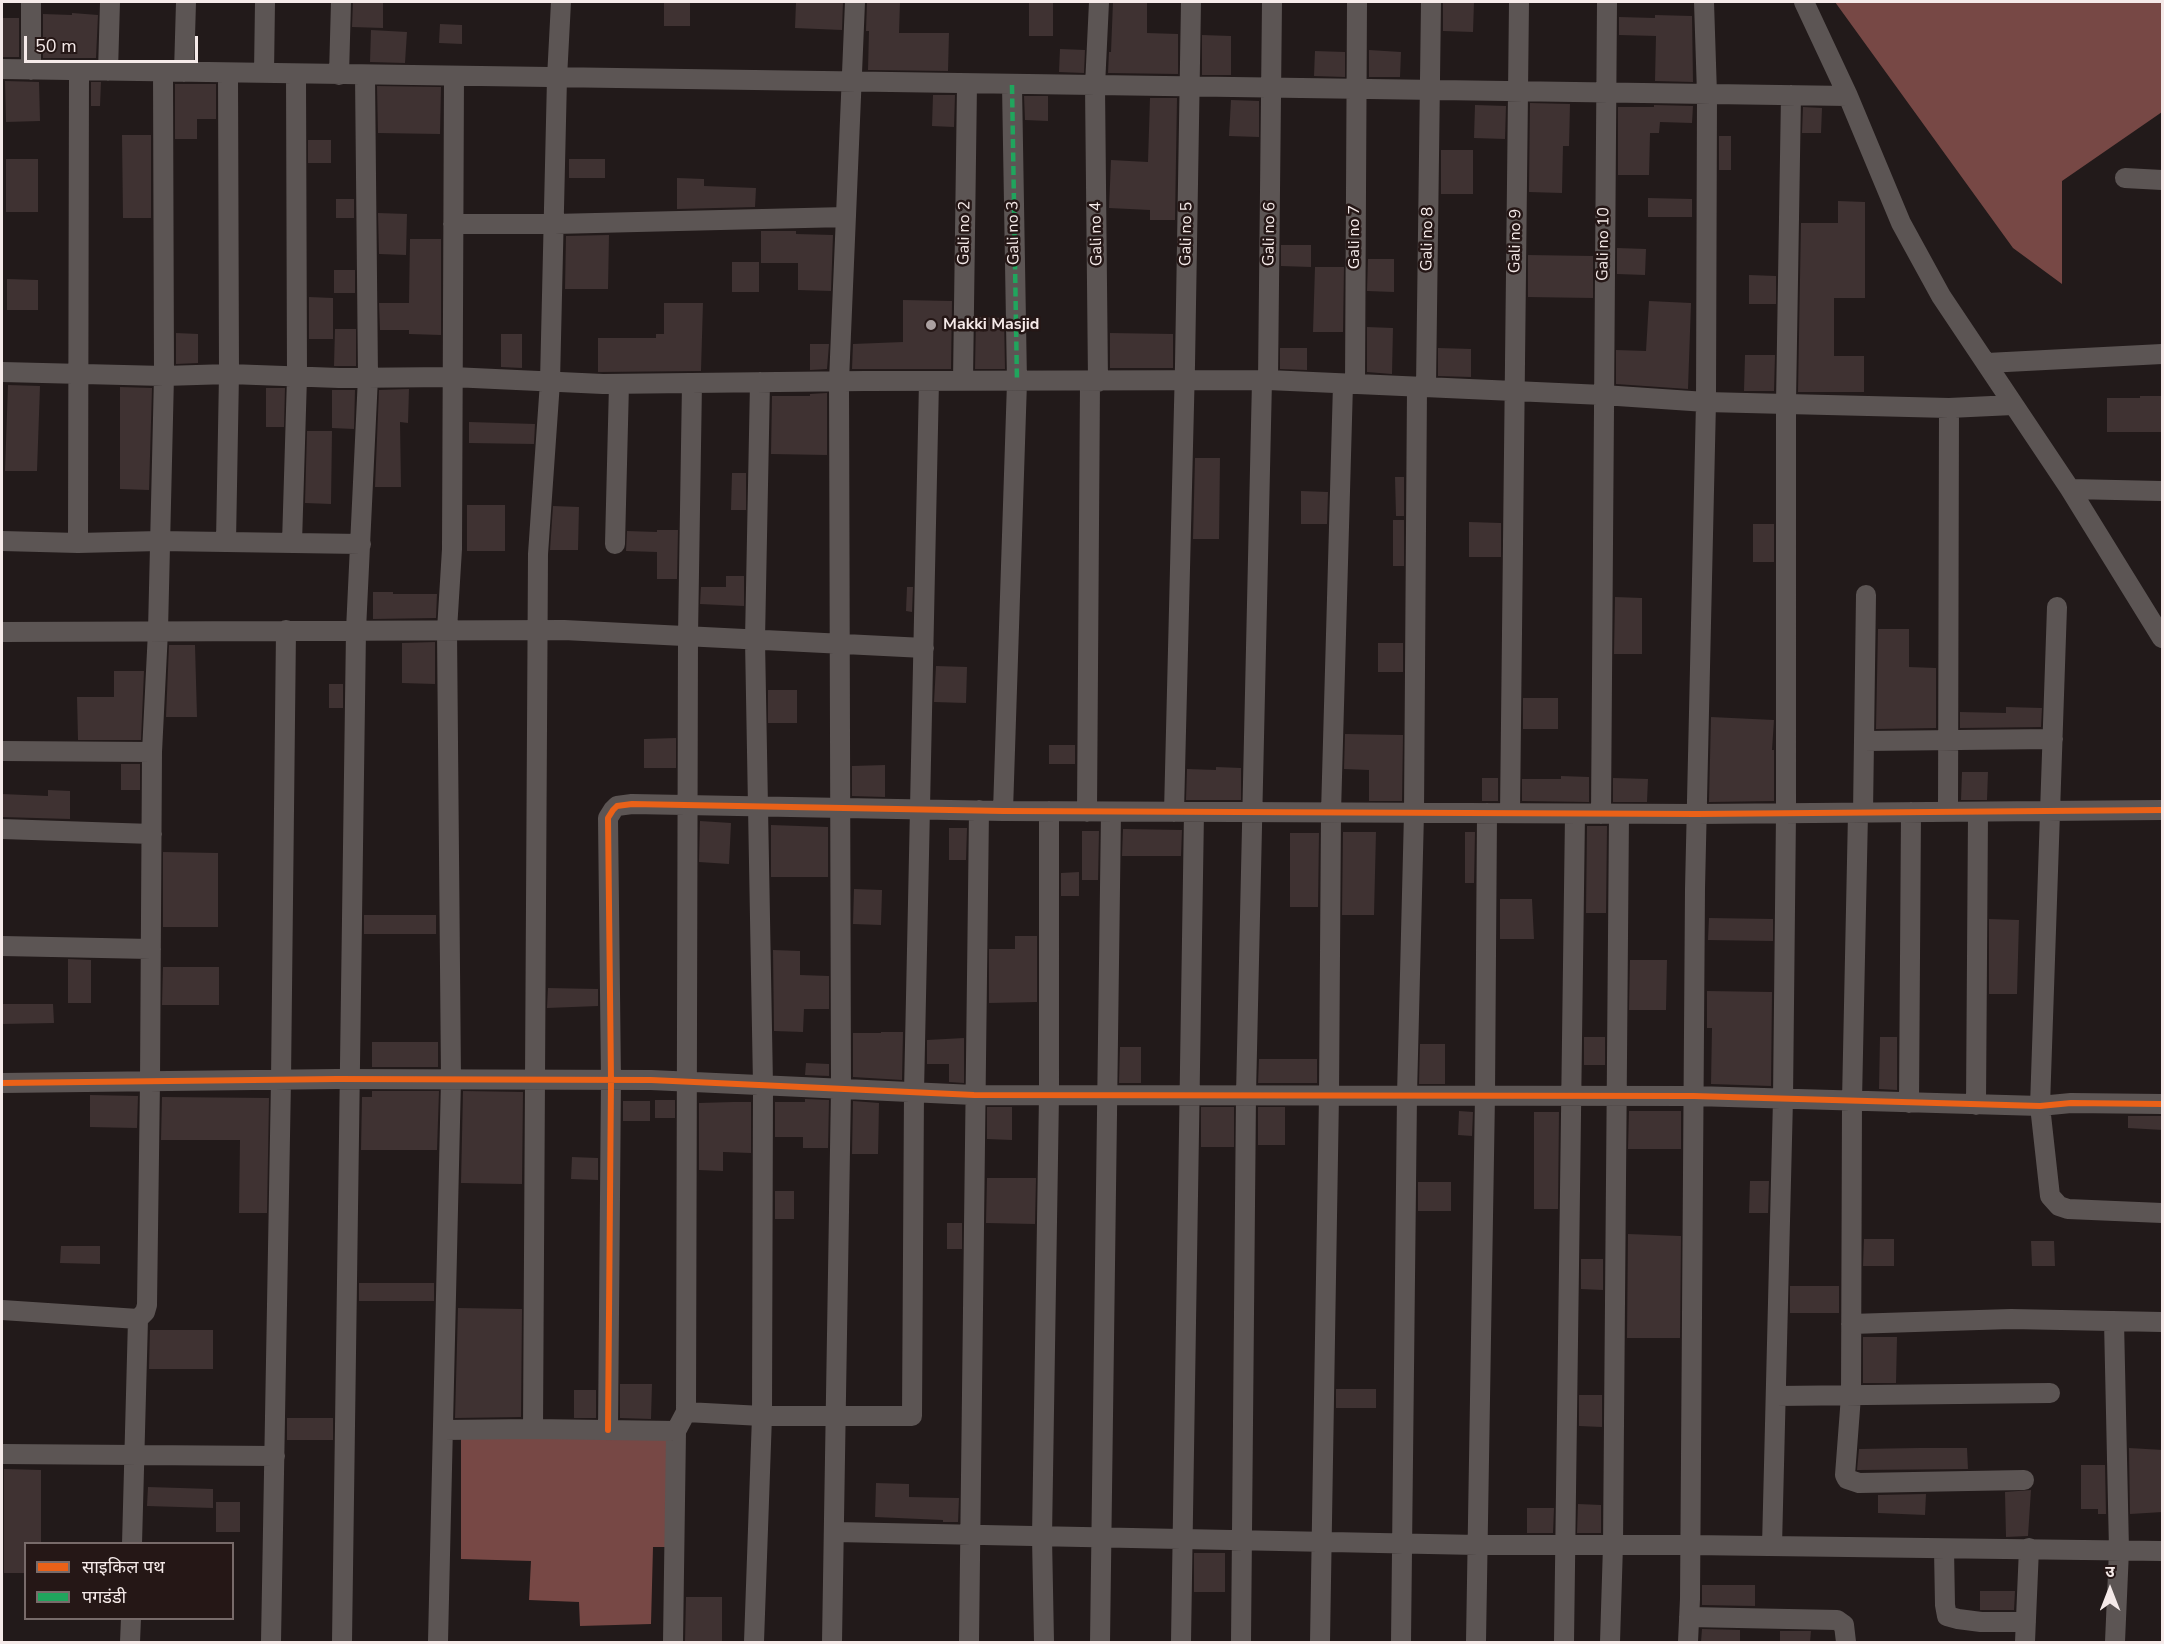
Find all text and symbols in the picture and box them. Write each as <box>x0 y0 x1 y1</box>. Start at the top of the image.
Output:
scale bar <box>27 24 201 62</box>
text: 50 m <box>35 34 77 58</box>
street label: Gali no 2 <box>955 201 975 265</box>
street label: Gali no 3 <box>1004 201 1024 265</box>
street label: Gali no 4 <box>1087 202 1107 266</box>
street label: Gali no 5 <box>1177 202 1197 266</box>
street label: Gali no 6 <box>1260 202 1280 266</box>
street label: Gali no 7 <box>1345 205 1365 269</box>
street label: Gali no 8 <box>1418 207 1438 271</box>
street label: Gali no 10 <box>1594 207 1614 281</box>
street label: Gali no 9 <box>1506 209 1526 273</box>
place label: Makki Masjid <box>943 315 1039 335</box>
marker: Makki Masjid <box>924 318 938 332</box>
legend <box>24 1542 234 1620</box>
text: साइकिल पथ <box>82 1555 165 1579</box>
north arrow <box>2080 1560 2140 1620</box>
text: उ <box>2105 1561 2115 1583</box>
text: पगडंडी <box>82 1585 126 1609</box>

